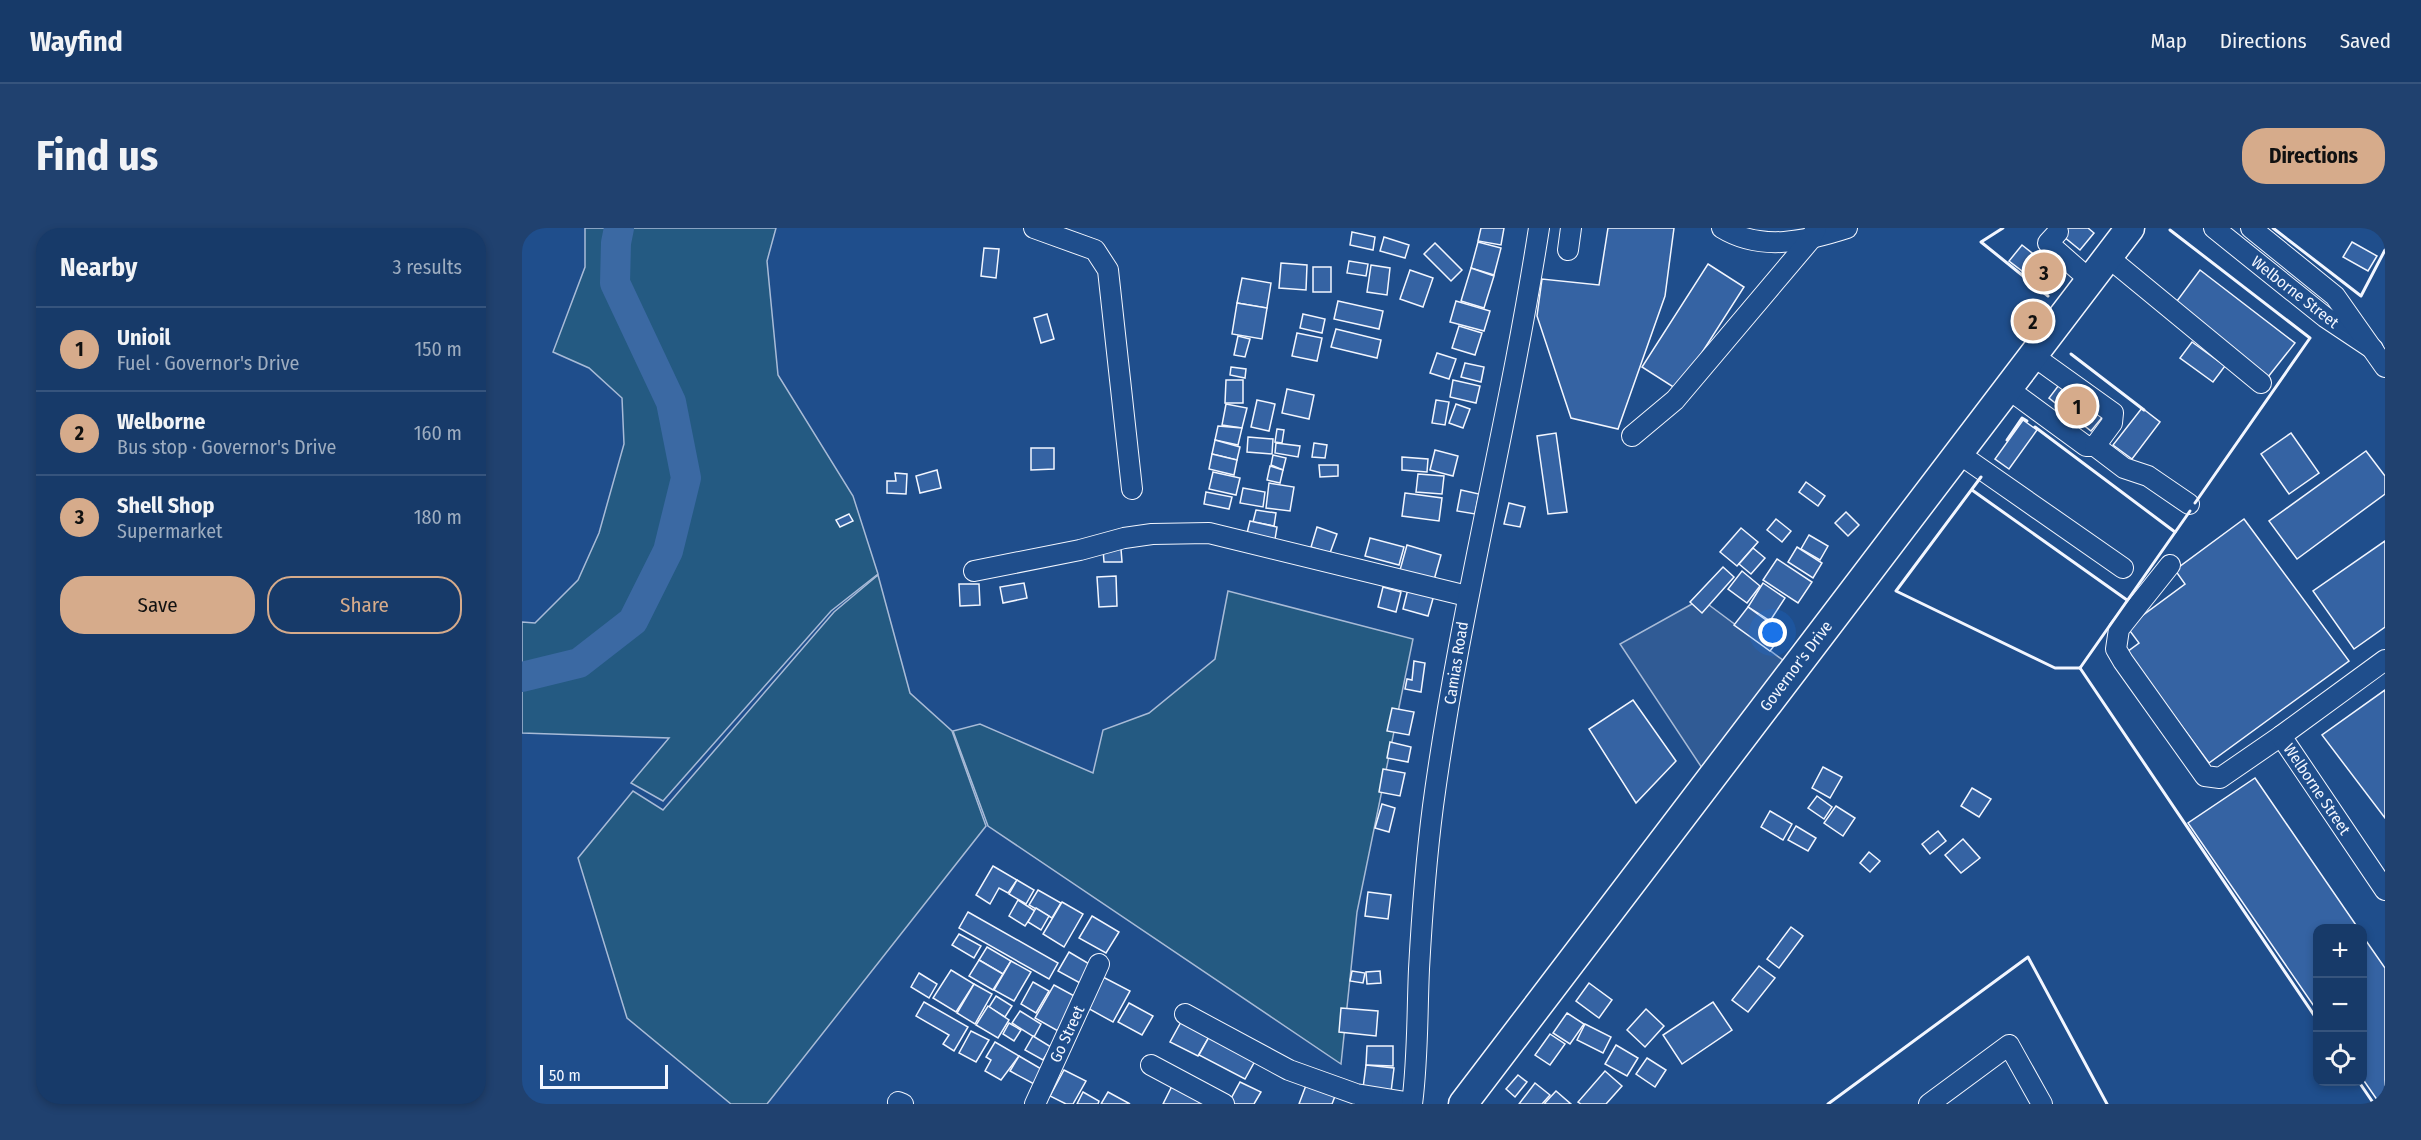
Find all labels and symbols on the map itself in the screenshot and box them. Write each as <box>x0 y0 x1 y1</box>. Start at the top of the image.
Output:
pin: 3 <box>2024 250 2063 294</box>
street label: Welborne Street <box>2247 252 2343 333</box>
pin: 2 <box>2014 298 2052 344</box>
pin: 1 <box>2058 384 2096 429</box>
street label: Governor's Drive <box>1756 617 1836 715</box>
your location <box>1758 618 1787 647</box>
street label: Camias Road <box>1440 620 1472 706</box>
street label: Welborne Street <box>2280 740 2355 839</box>
street label: Go Street <box>1046 1002 1089 1066</box>
scale bar <box>540 1062 668 1090</box>

